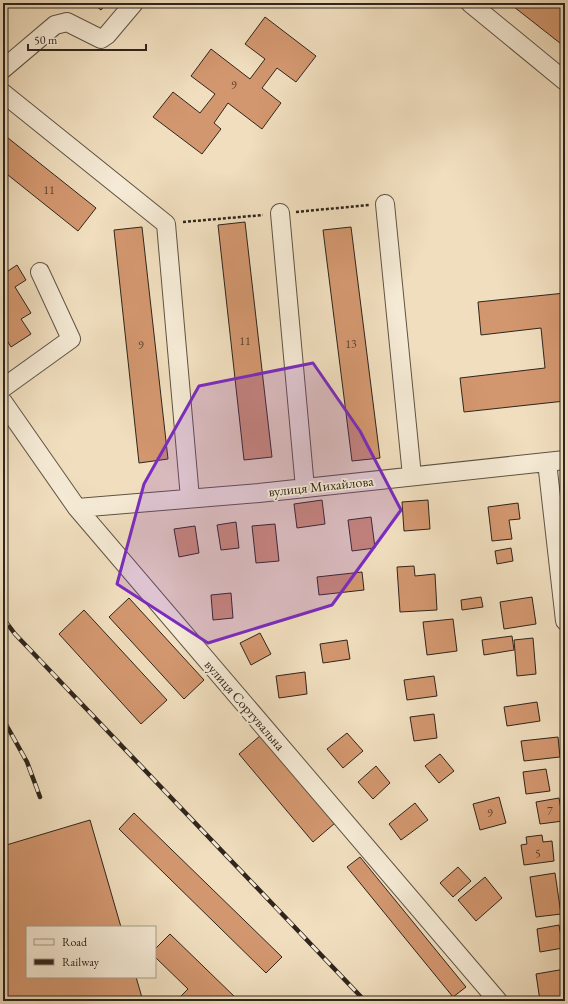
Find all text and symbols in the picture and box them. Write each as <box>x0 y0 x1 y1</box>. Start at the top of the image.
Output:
scale bar <box>28 26 146 52</box>
text: 50 m <box>34 32 58 48</box>
house number: 9 <box>231 77 237 93</box>
house number: 11 <box>43 182 55 198</box>
house number: 11 <box>239 333 251 349</box>
house number: 13 <box>345 336 357 352</box>
house number: 9 <box>138 337 144 353</box>
street label: вулиця Михайлова <box>267 471 375 500</box>
street label: вулиця Сортувальна <box>201 656 290 754</box>
house number: 7 <box>547 803 553 819</box>
house number: 9 <box>487 805 493 821</box>
house number: 5 <box>535 845 541 861</box>
legend <box>26 926 156 978</box>
text: Road <box>62 934 88 950</box>
text: Railway <box>62 954 100 970</box>

